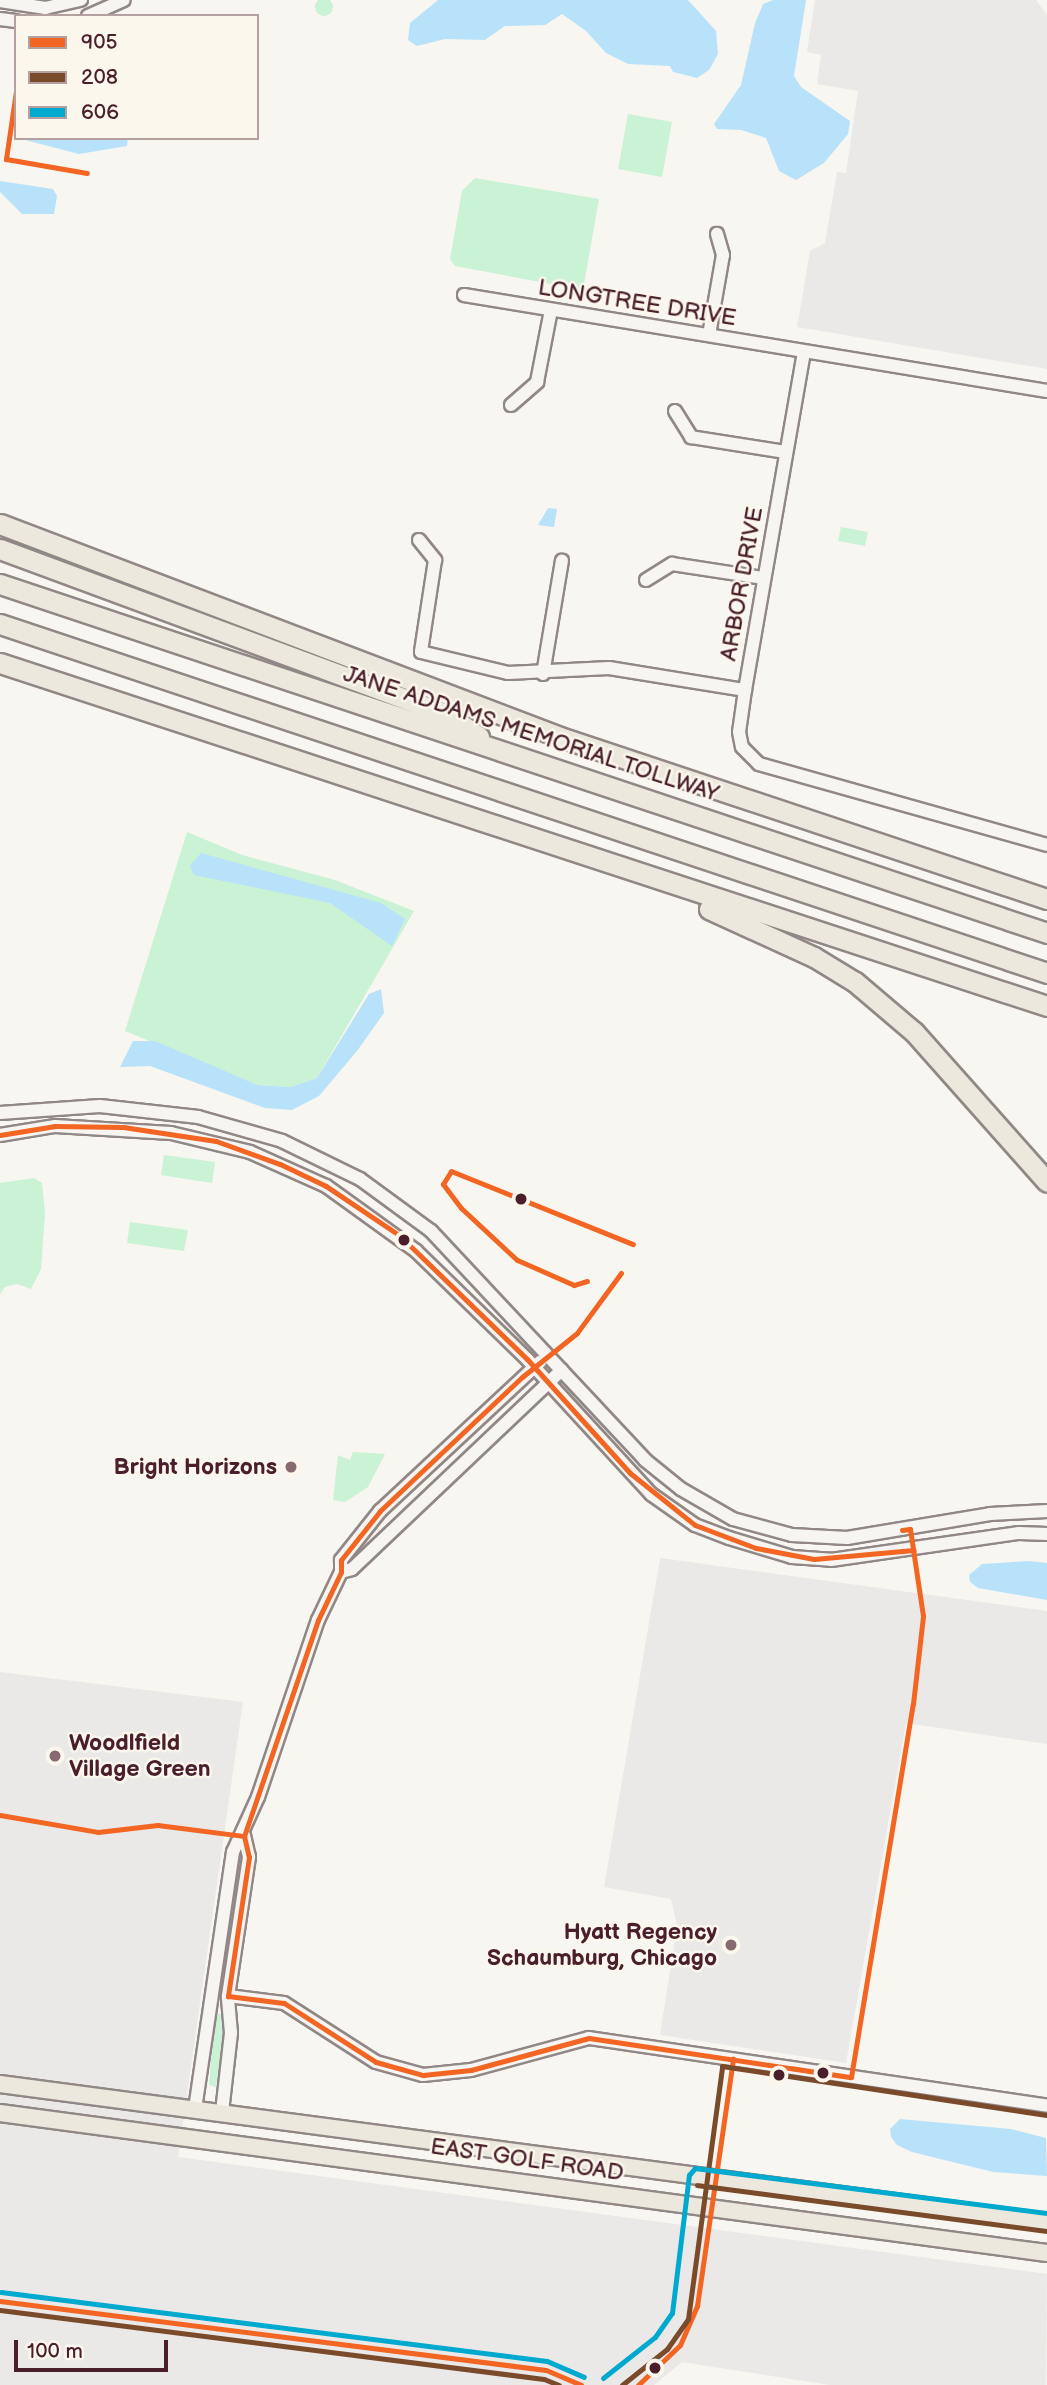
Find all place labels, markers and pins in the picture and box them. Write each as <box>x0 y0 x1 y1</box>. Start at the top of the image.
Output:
unlabelled marker <box>514 1192 528 1206</box>
unlabelled marker <box>397 1233 411 1247</box>
place label: Bright Horizons <box>113 1453 277 1481</box>
marker: Bright Horizons <box>283 1459 299 1475</box>
place label: Woodlfield Village Green <box>69 1729 211 1783</box>
marker: Woodlfield Village Green <box>47 1748 63 1764</box>
place label: Hyatt Regency Schaumburg, Chicago <box>487 1918 717 1972</box>
marker: Hyatt Regency Schaumburg, Chicago <box>723 1937 739 1953</box>
unlabelled marker <box>816 2066 830 2080</box>
unlabelled marker <box>772 2068 786 2082</box>
unlabelled marker <box>648 2361 662 2375</box>

